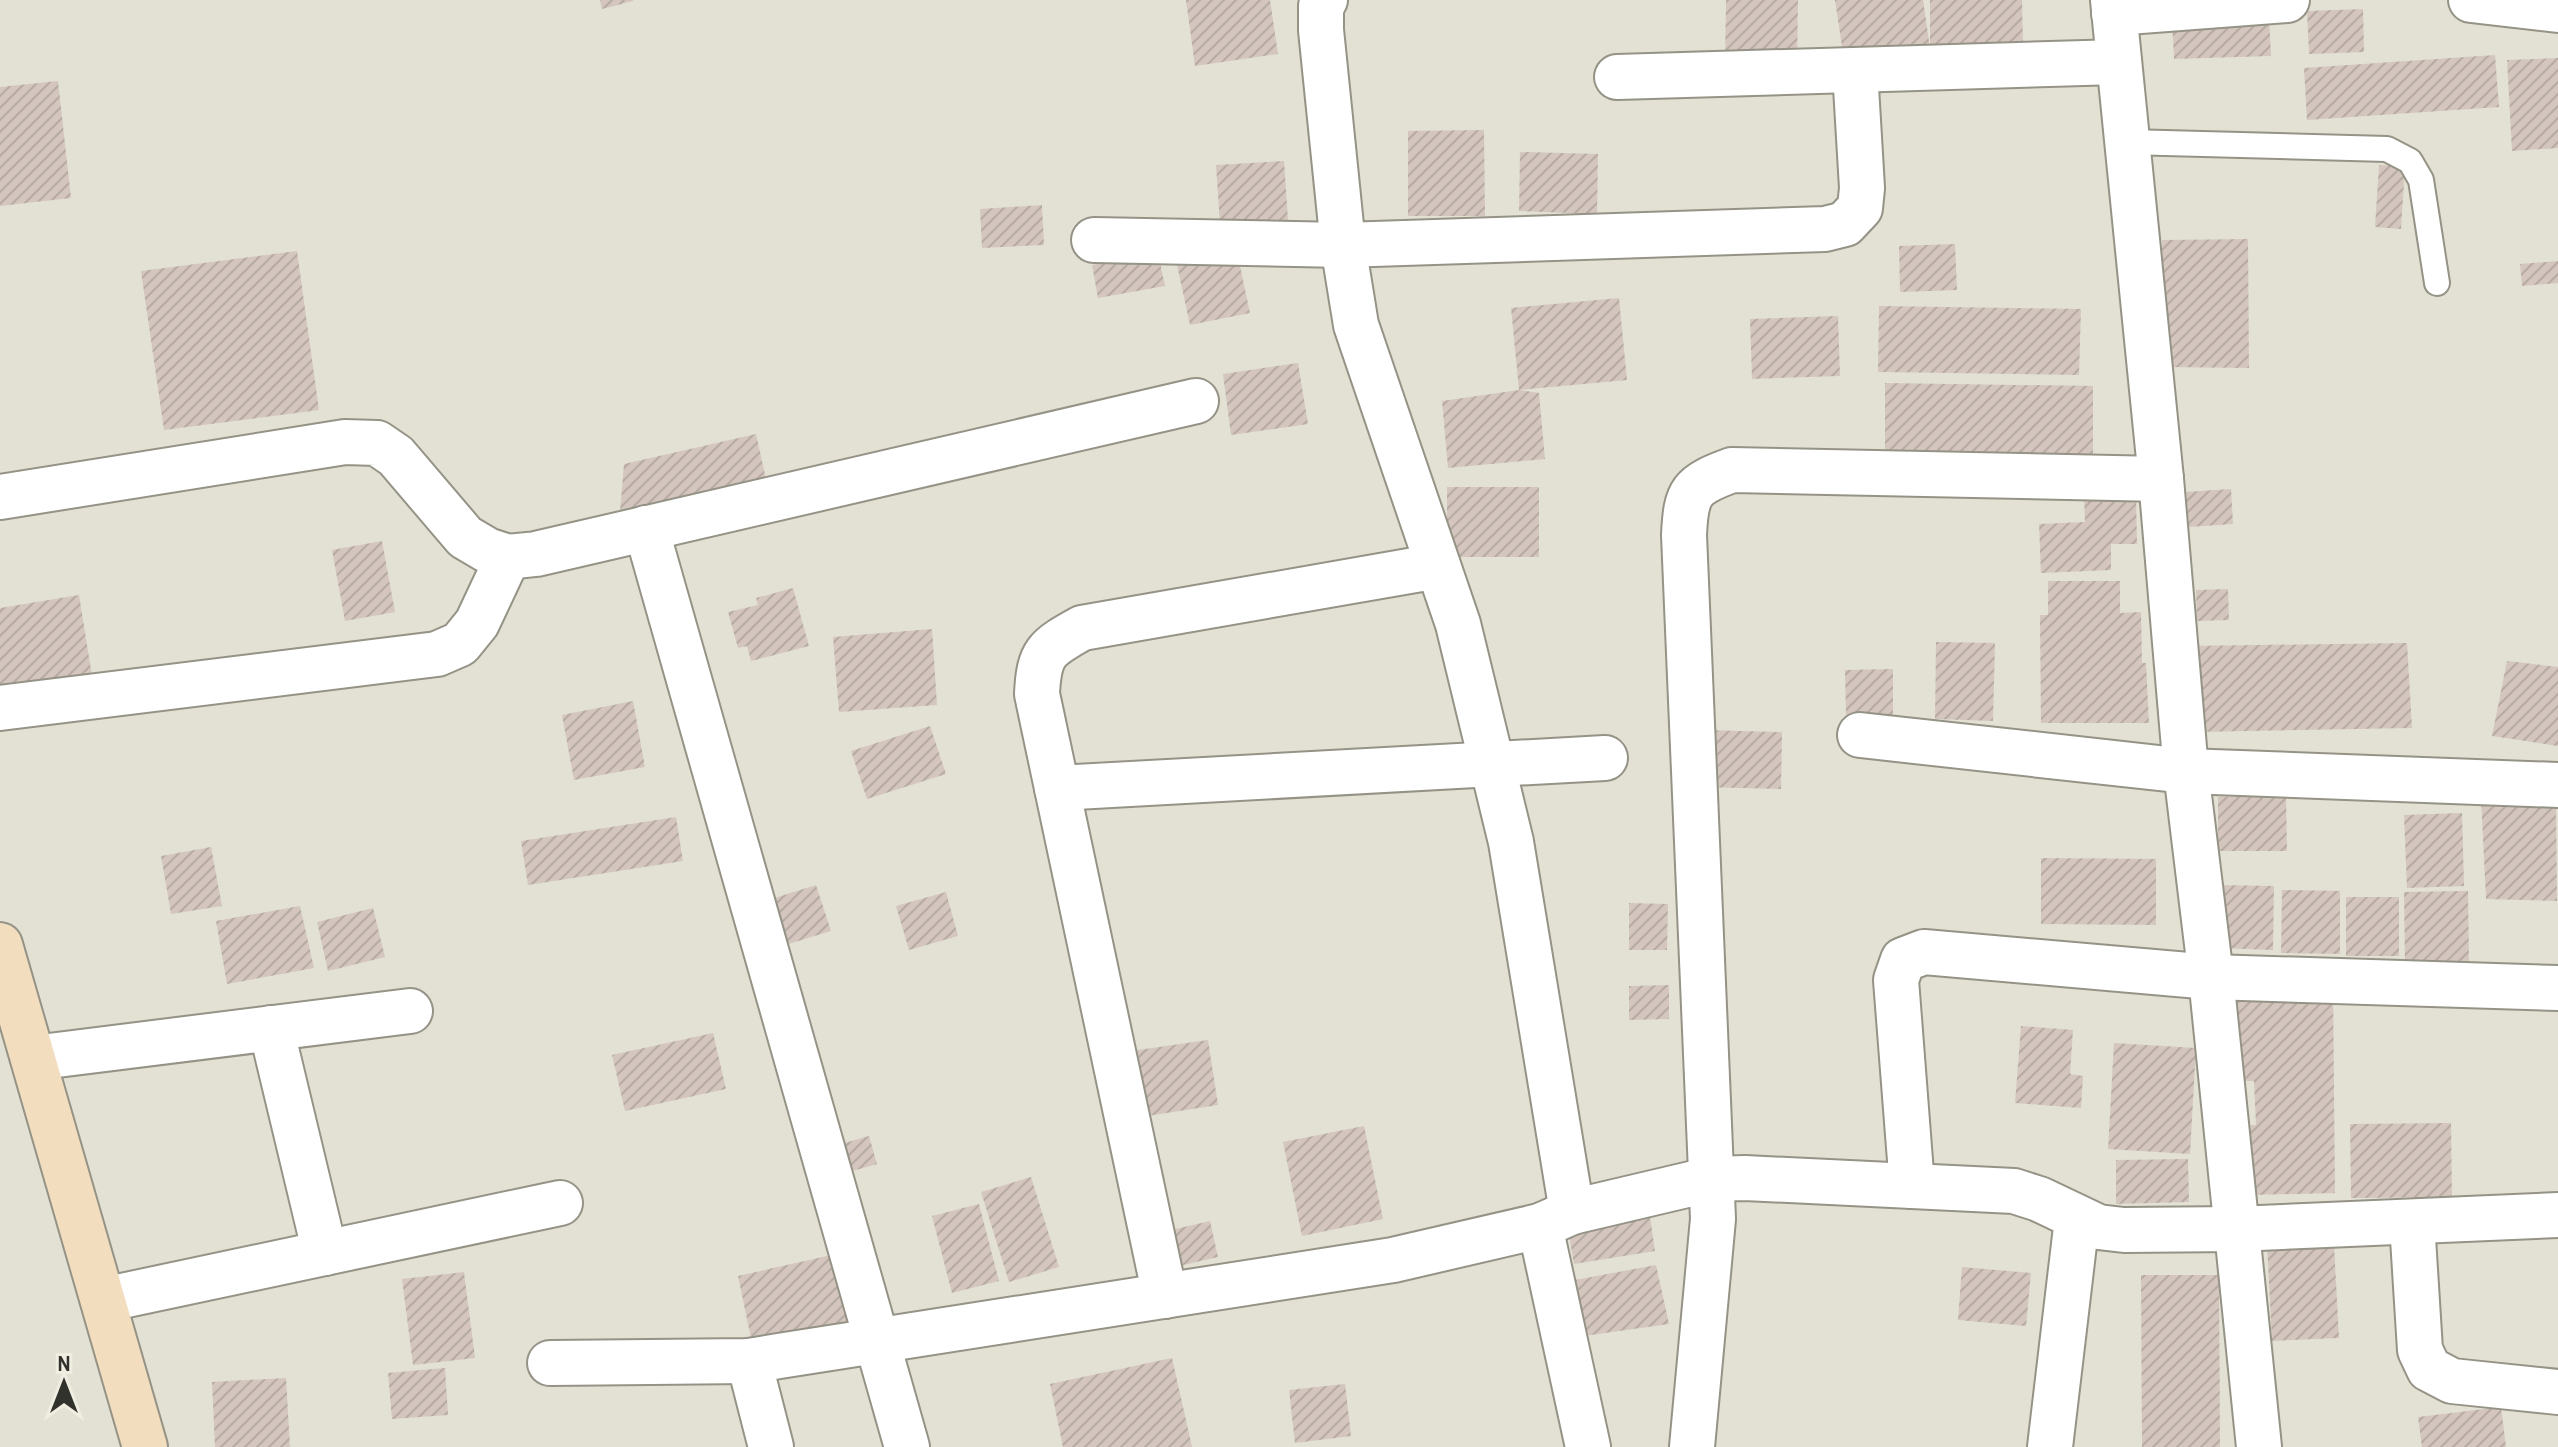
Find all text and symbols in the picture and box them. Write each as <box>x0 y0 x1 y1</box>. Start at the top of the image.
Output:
north arrow <box>24 1343 104 1423</box>
text: N <box>57 1348 71 1378</box>

